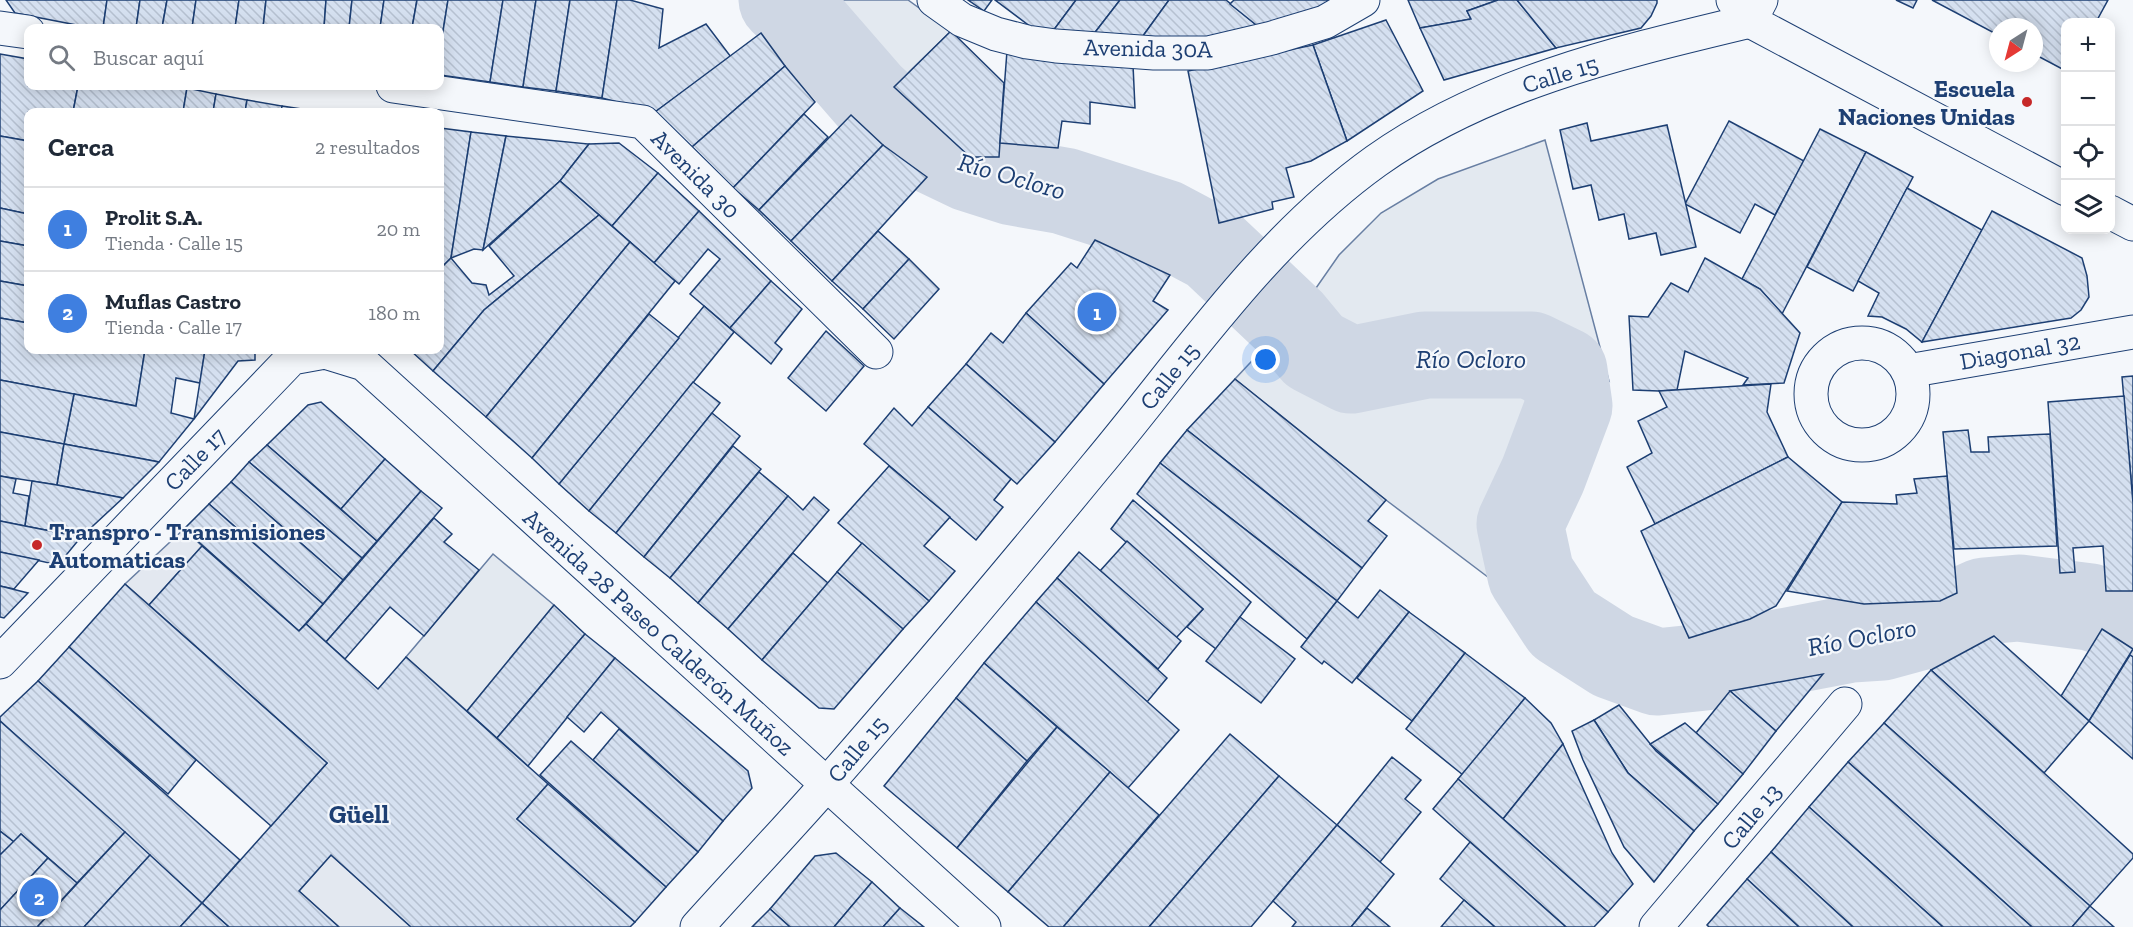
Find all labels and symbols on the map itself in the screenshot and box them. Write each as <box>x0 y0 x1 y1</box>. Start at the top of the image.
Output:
north arrow <box>1989 18 2043 72</box>
street label: Avenida 30A <box>1083 32 1213 64</box>
street label: Calle 15 <box>1518 49 1602 99</box>
place label: Escuela Naciones Unidas <box>1838 74 2015 131</box>
marker: Escuela Naciones Unidas <box>2020 95 2034 109</box>
street label: Avenida 30 <box>646 124 746 224</box>
water label: Río Ocloro <box>955 145 1069 207</box>
pin: 1 <box>1078 290 1116 334</box>
street label: Diagonal 32 <box>1957 326 2083 376</box>
street label: Calle 15 <box>1133 337 1205 415</box>
water label: Río Ocloro <box>1416 343 1526 375</box>
your location <box>1251 345 1280 374</box>
street label: Calle 17 <box>158 421 232 497</box>
street label: Avenida 28 Paseo Calderón Muñoz <box>518 503 800 761</box>
place label: Transpro - Transmisiones Automaticas <box>49 517 326 574</box>
marker: Transpro - Transmisiones Automaticas <box>30 538 44 552</box>
water label: Río Ocloro <box>1805 611 1919 663</box>
street label: Calle 15 <box>821 710 893 788</box>
street label: Calle 13 <box>1715 777 1787 855</box>
district label: Güell <box>329 798 389 830</box>
pin: 2 <box>20 874 58 920</box>

